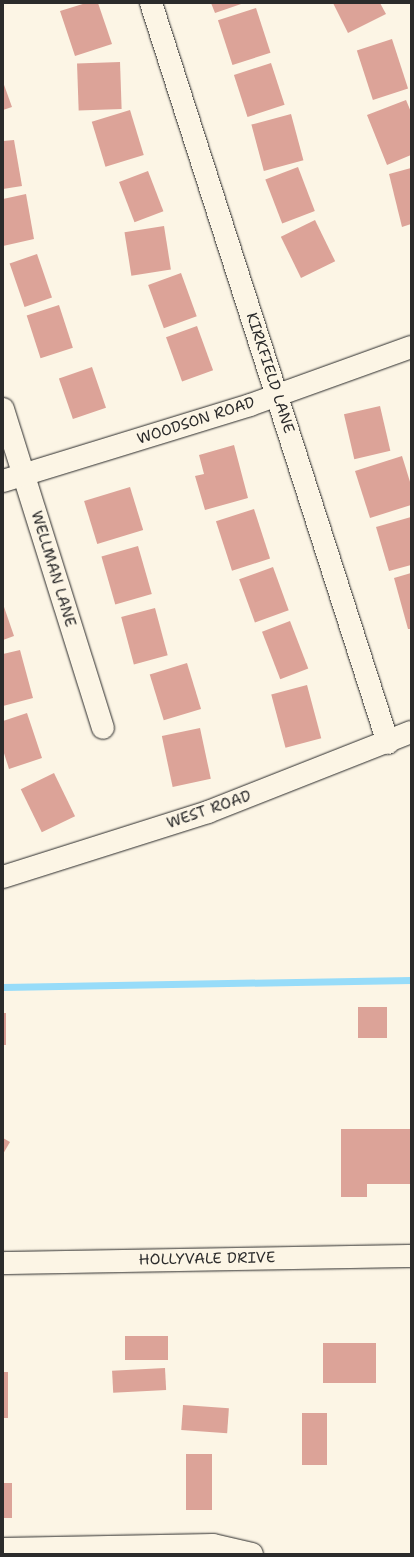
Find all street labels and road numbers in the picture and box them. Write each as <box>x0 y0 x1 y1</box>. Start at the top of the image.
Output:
street label: KIRKFIELD LANE <box>242 310 298 436</box>
street label: WOODSON ROAD <box>135 394 257 448</box>
street label: WELLMAN LANE <box>27 509 79 629</box>
street label: WEST ROAD <box>165 787 253 833</box>
street label: HOLLYVALE DRIVE <box>139 1249 275 1269</box>

